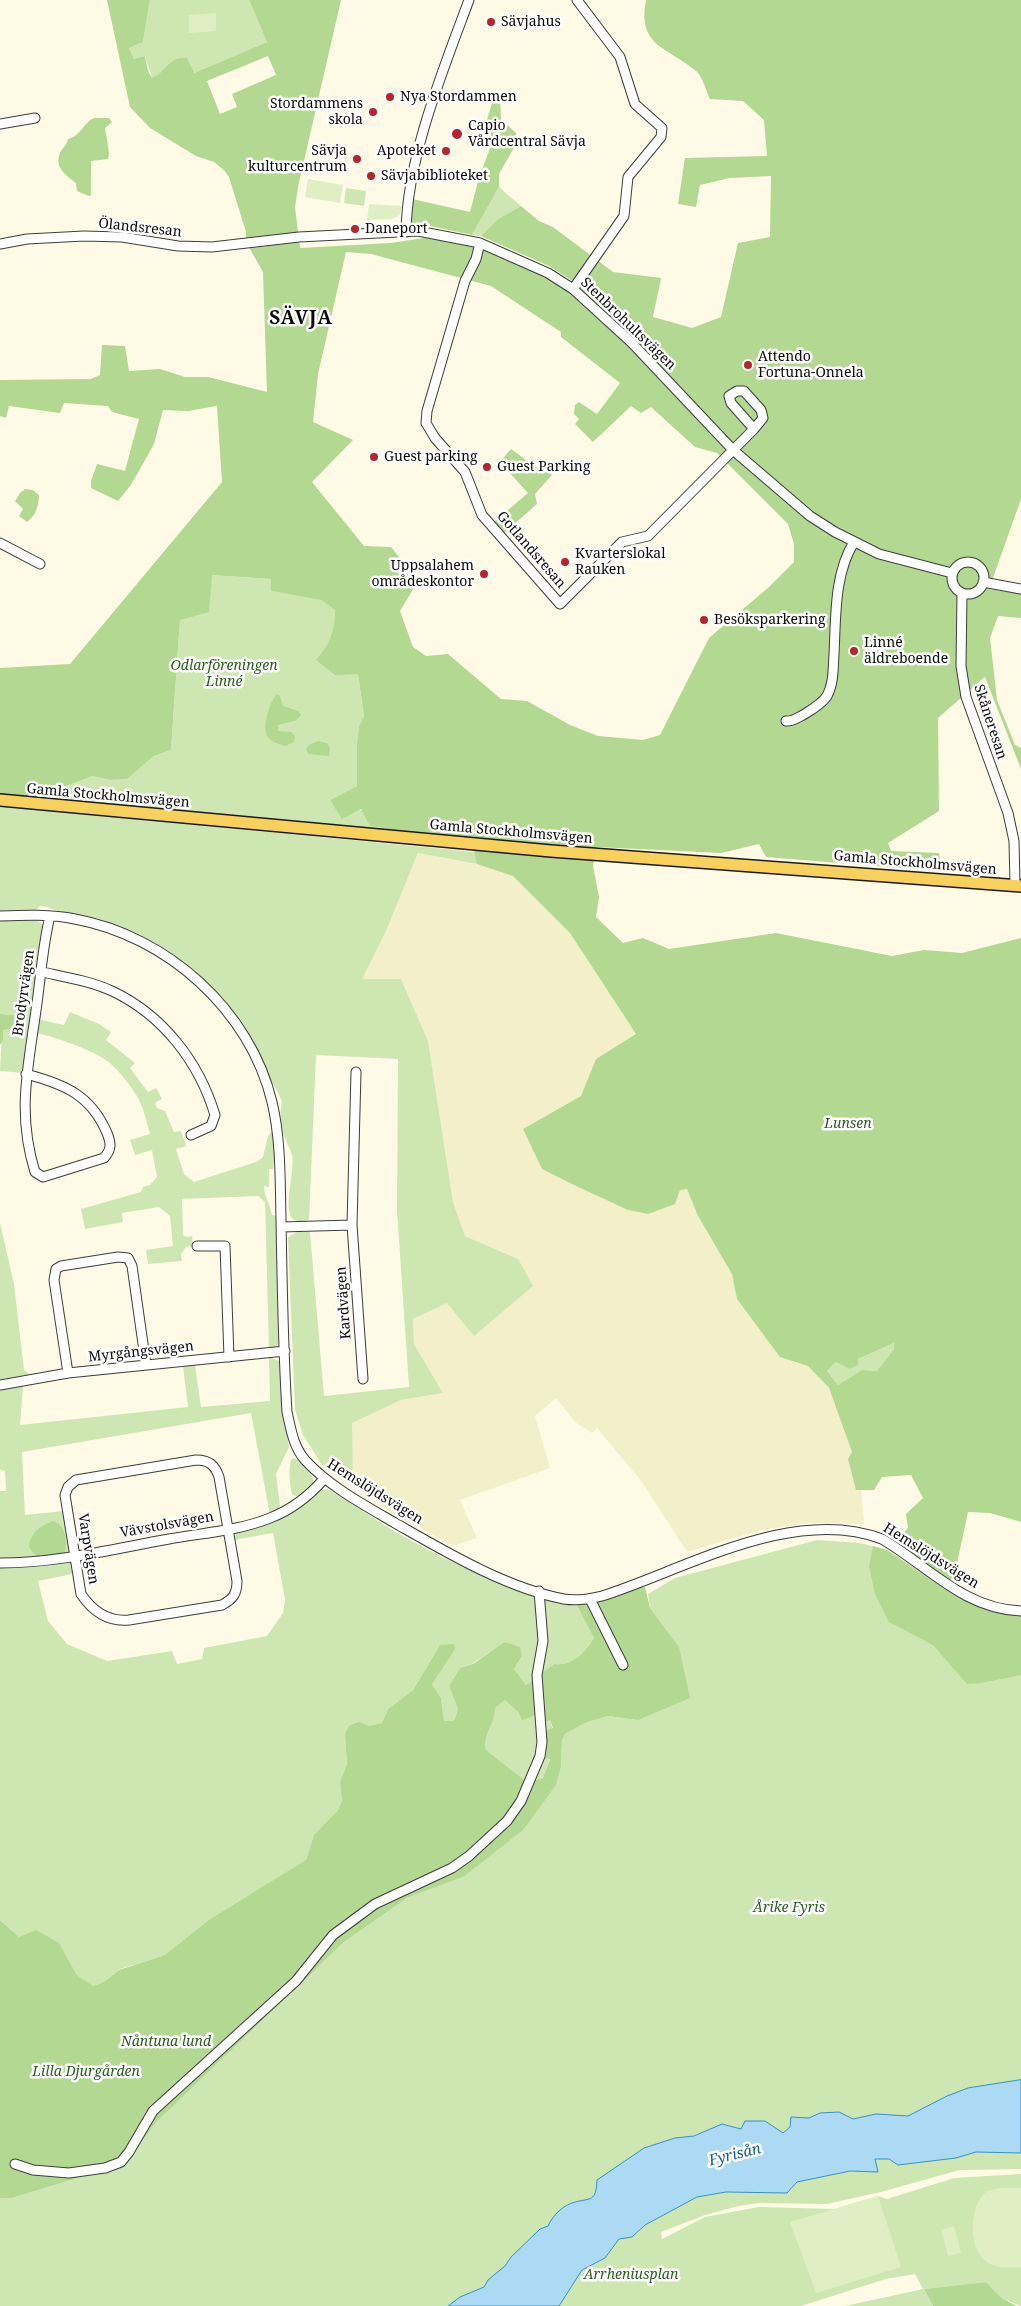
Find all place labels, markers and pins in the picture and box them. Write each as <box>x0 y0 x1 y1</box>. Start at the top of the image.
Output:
place label: Sävjahus <box>501 14 561 30</box>
marker: Sävjahus <box>485 16 497 28</box>
place label: Nya Stordammen <box>400 89 517 105</box>
marker: Nya Stordammen <box>384 91 396 103</box>
place label: Stordammens skola <box>270 96 363 128</box>
marker: Stordammens skola <box>367 106 379 118</box>
place label: Capio Vårdcentral Sävja <box>468 118 586 150</box>
marker: Capio Vårdcentral Sävja <box>450 127 464 141</box>
place label: Sävja kulturcentrum <box>248 143 347 176</box>
place label: Apoteket <box>377 143 436 159</box>
marker: Apoteket <box>440 145 452 157</box>
marker: Sävja kulturcentrum <box>351 153 363 165</box>
place label: Sävjabiblioteket <box>381 168 488 184</box>
marker: Sävjabiblioteket <box>365 170 377 182</box>
place label: Daneport <box>365 221 428 237</box>
marker: Daneport <box>349 223 361 235</box>
place label: Attendo Fortuna-Onnela <box>758 349 864 382</box>
marker: Attendo Fortuna-Onnela <box>742 359 754 371</box>
place label: Guest parking <box>384 449 478 465</box>
marker: Guest parking <box>368 451 380 463</box>
place label: Guest Parking <box>497 459 590 475</box>
marker: Guest Parking <box>481 461 493 473</box>
place label: Kvarterslokal Rauken <box>575 546 666 578</box>
marker: Kvarterslokal Rauken <box>559 556 571 568</box>
place label: Uppsalahem områdeskontor <box>371 558 474 590</box>
marker: Uppsalahem områdeskontor <box>478 568 490 580</box>
place label: Besöksparkering <box>714 612 826 628</box>
marker: Besöksparkering <box>698 614 710 626</box>
place label: Linné äldreboende <box>864 635 948 668</box>
marker: Linné äldreboende <box>848 645 860 657</box>

